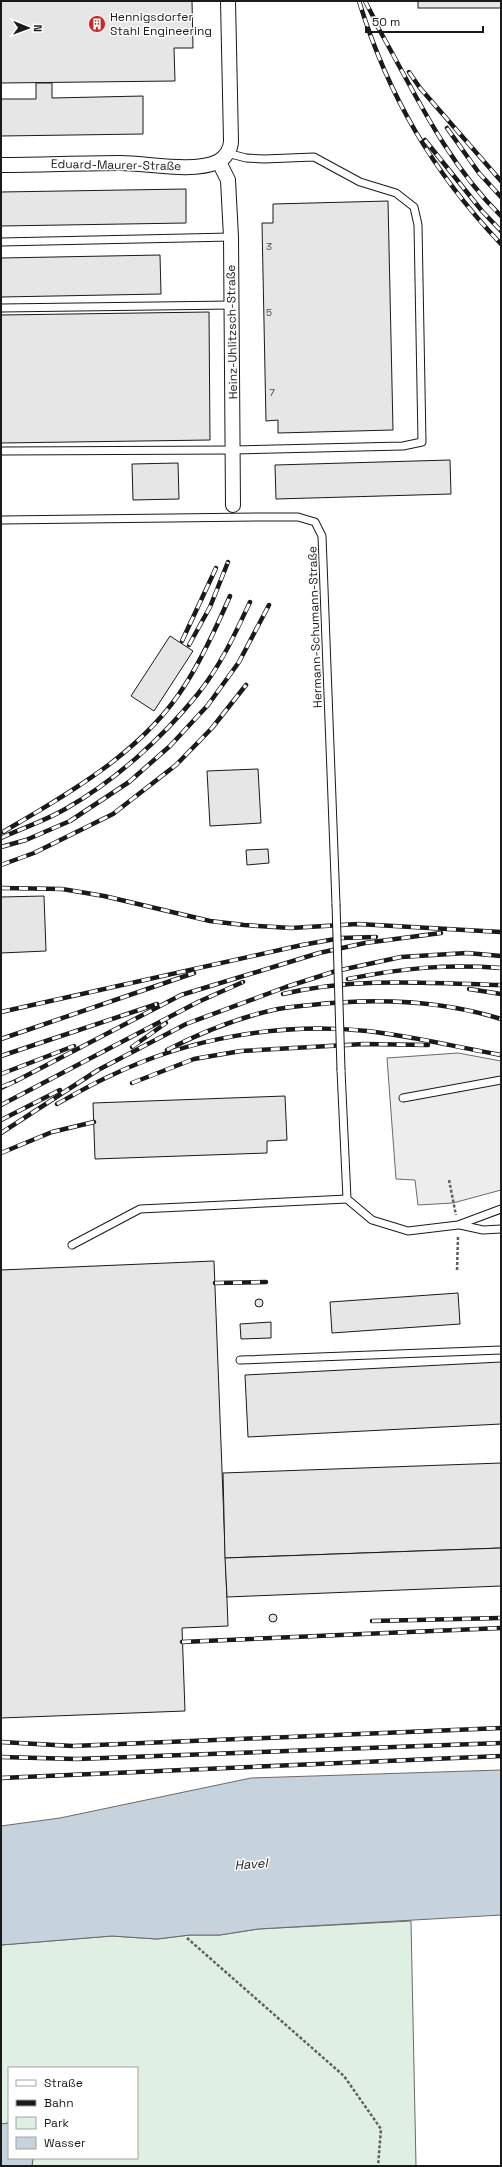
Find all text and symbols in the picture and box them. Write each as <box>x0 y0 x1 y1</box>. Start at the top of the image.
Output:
north arrow <box>8 8 48 48</box>
scale bar <box>366 8 483 34</box>
place label: Hennigsdorfer Stahl Engineering <box>110 9 212 39</box>
building icon: Hennigsdorfer Stahl Engineering <box>87 14 107 34</box>
text: 50 m <box>372 14 400 30</box>
text: N <box>31 24 45 32</box>
street label: Eduard-Maurer-Straße <box>51 156 181 174</box>
house number: 3 <box>266 240 272 253</box>
street label: Heinz-Uhlitzsch-Straße <box>223 265 241 399</box>
house number: 5 <box>266 306 272 319</box>
house number: 7 <box>269 386 275 399</box>
street label: Hermann-Schumann-Straße <box>304 546 326 708</box>
water label: Havel <box>234 1854 270 1874</box>
legend <box>8 2067 138 2159</box>
text: Straße <box>44 2075 83 2091</box>
text: Bahn <box>44 2095 74 2111</box>
text: Park <box>44 2115 69 2131</box>
text: Wasser <box>44 2135 86 2151</box>

